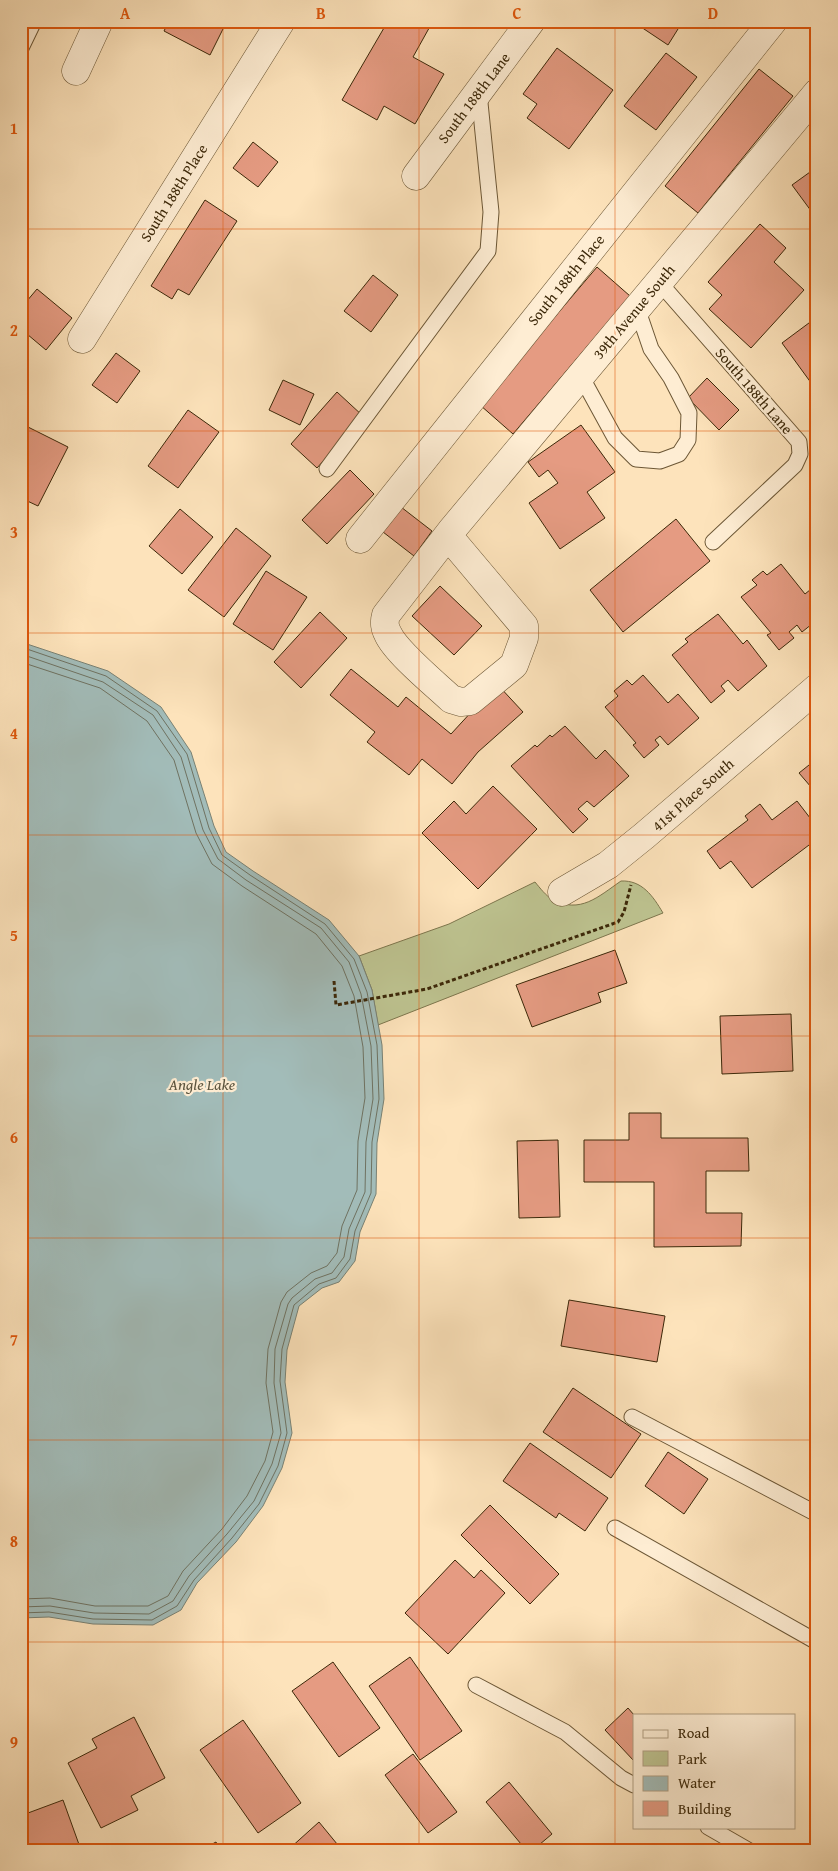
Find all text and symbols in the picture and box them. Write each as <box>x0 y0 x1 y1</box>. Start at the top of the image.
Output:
text: A <box>120 1 131 25</box>
text: B <box>316 1 326 25</box>
text: C <box>512 1 522 25</box>
text: D <box>708 1 718 25</box>
street label: South 188th Lane <box>433 48 515 147</box>
text: 1 <box>10 116 18 140</box>
street label: South 188th Place <box>135 140 212 246</box>
street label: South 188th Place <box>522 230 609 330</box>
street label: 39th Avenue South <box>588 259 680 363</box>
text: 2 <box>10 318 18 342</box>
street label: South 188th Lane <box>711 343 798 439</box>
text: 3 <box>10 520 18 544</box>
text: 4 <box>10 721 18 745</box>
street label: 41st Place South <box>647 753 739 836</box>
text: 5 <box>10 923 18 947</box>
water label: Angle Lake <box>168 1072 236 1096</box>
text: 6 <box>10 1125 18 1149</box>
text: 7 <box>10 1327 18 1351</box>
text: 8 <box>10 1529 18 1553</box>
legend <box>633 1714 796 1828</box>
text: Road <box>678 1722 709 1743</box>
text: 9 <box>10 1730 18 1754</box>
text: Park <box>678 1748 707 1769</box>
text: Water <box>678 1772 716 1793</box>
text: Building <box>678 1798 732 1819</box>

